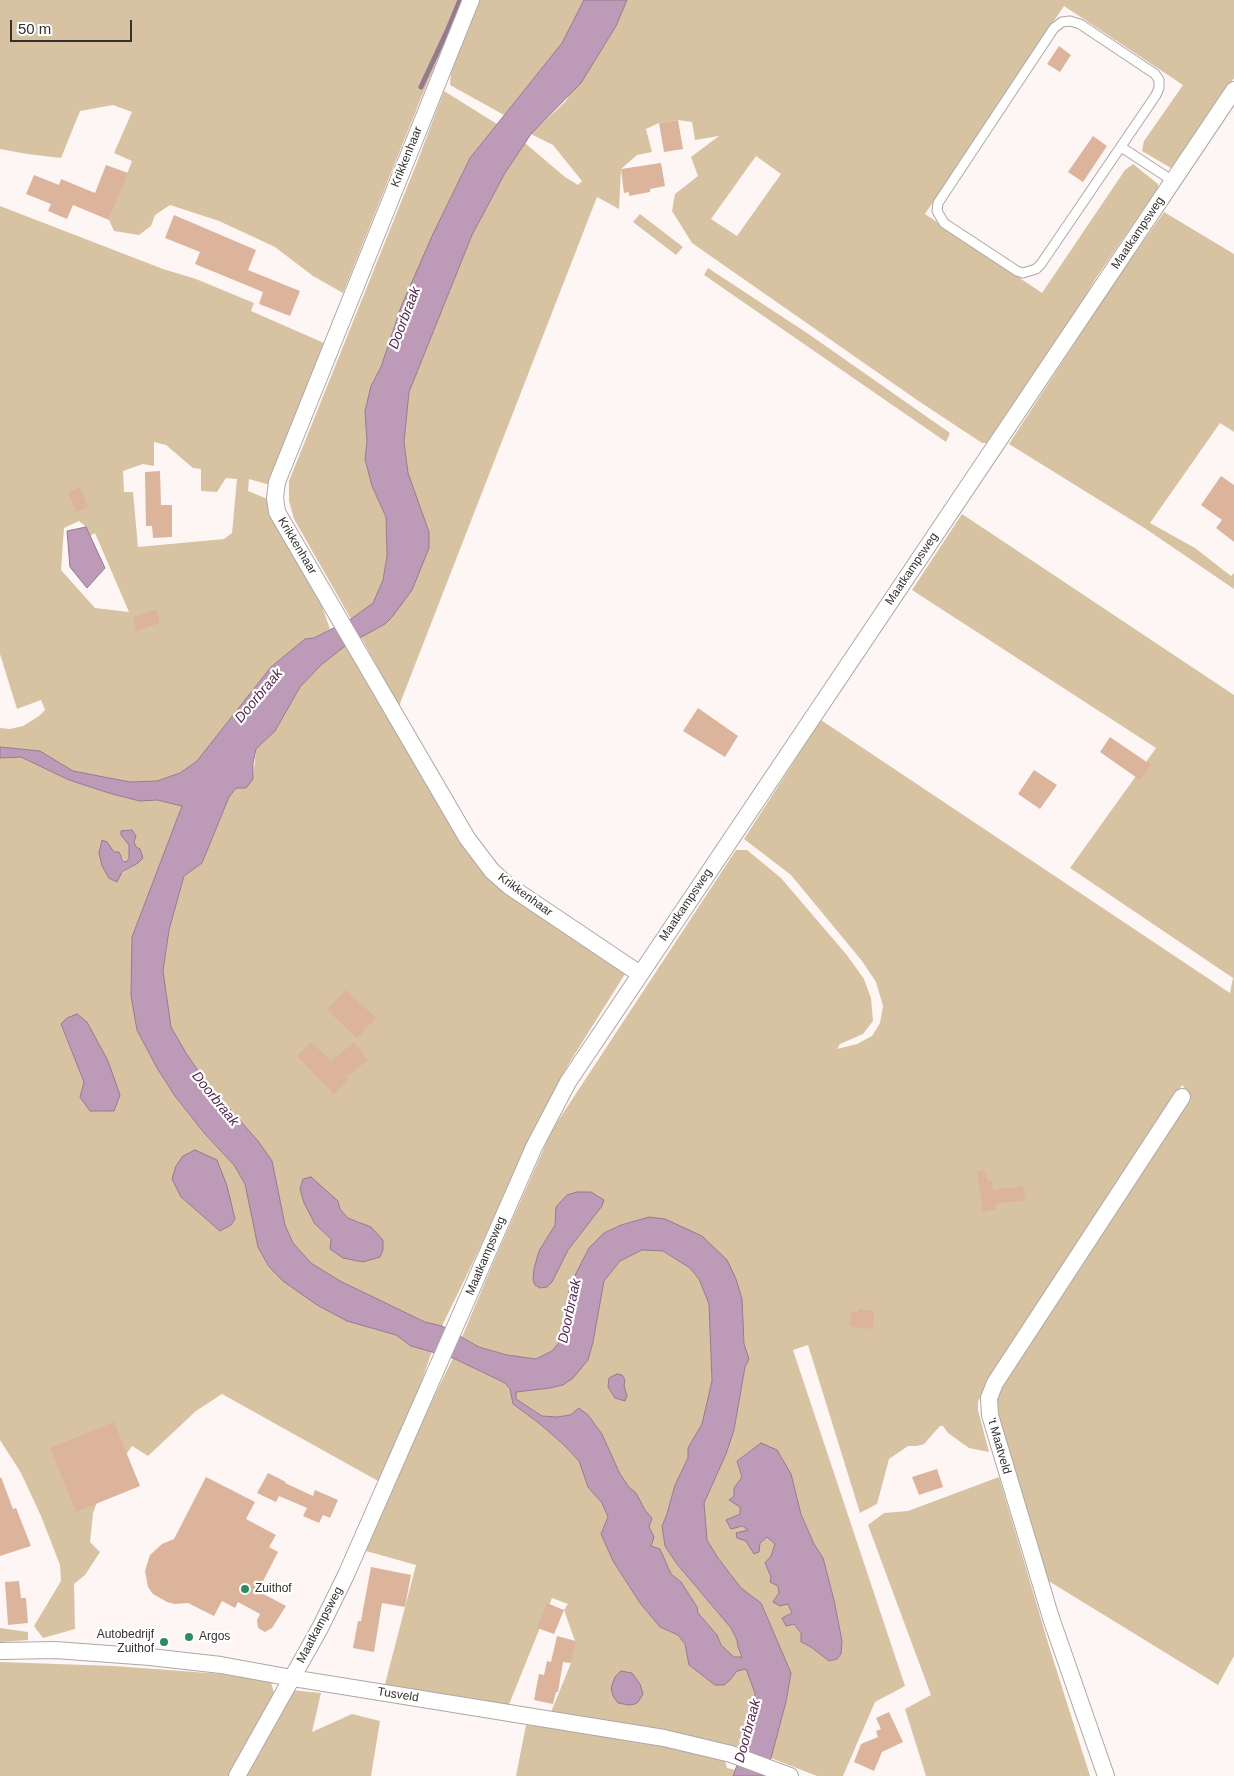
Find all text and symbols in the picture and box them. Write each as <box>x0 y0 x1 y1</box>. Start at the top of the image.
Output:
scale bar <box>12 10 135 42</box>
text: 50 m <box>18 20 51 37</box>
street label: Krikkenhaar <box>388 125 426 189</box>
street label: Maatkampsweg <box>1109 194 1167 272</box>
water label: Doorbraak <box>385 284 425 352</box>
street label: Krikkenhaar <box>274 515 320 577</box>
street label: Maatkampsweg <box>883 530 941 608</box>
water label: Doorbraak <box>232 666 286 726</box>
street label: Maatkampsweg <box>657 866 715 944</box>
street label: Krikkenhaar <box>495 870 555 920</box>
water label: Doorbraak <box>188 1068 242 1130</box>
street label: Maatkampsweg <box>463 1215 509 1297</box>
water label: Doorbraak <box>555 1277 585 1345</box>
street label: 't Maatveld <box>984 1416 1014 1476</box>
place label: Zuithof <box>255 1582 292 1596</box>
marker: Zuithof <box>239 1583 251 1595</box>
street label: Maatkampsweg <box>294 1585 346 1665</box>
place label: Autobedrijf Zuithof <box>97 1628 154 1656</box>
place label: Argos <box>199 1630 230 1644</box>
marker: Argos <box>183 1631 195 1643</box>
marker: Autobedrijf Zuithof <box>158 1636 170 1648</box>
street label: Tusveld <box>376 1685 420 1705</box>
water label: Doorbraak <box>731 1697 765 1765</box>

